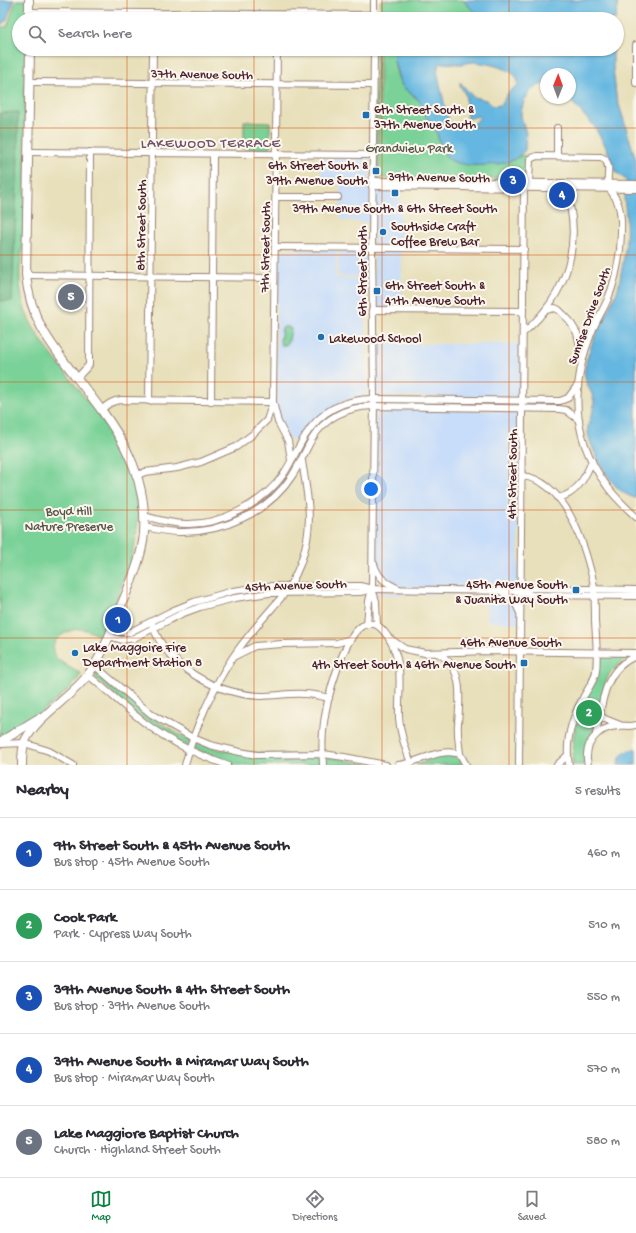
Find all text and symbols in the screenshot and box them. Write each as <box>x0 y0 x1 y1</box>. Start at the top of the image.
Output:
search box <box>12 12 624 56</box>
icon: search <box>26 23 48 45</box>
text: Search here <box>58 25 132 43</box>
street label: 37th Avenue South <box>150 67 253 84</box>
north arrow <box>540 68 576 104</box>
place label: 6th Street South & 37th Avenue South <box>373 103 476 133</box>
marker: 6th Street South & 37th Avenue South <box>361 110 371 120</box>
district label: LAKEWOOD TERRACE <box>141 136 281 153</box>
park label: Grandview Park <box>365 142 454 157</box>
place label: 6th Street South & 39th Avenue South <box>265 159 368 189</box>
marker: 6th Street South & 39th Avenue South <box>371 166 381 176</box>
pin: 3 <box>500 166 526 196</box>
street label: 39th Avenue South <box>387 170 490 187</box>
street label: 8th Street South <box>134 179 151 271</box>
pin: 4 <box>549 180 575 210</box>
marker: 39th Avenue South & 6th Street South <box>390 188 400 198</box>
street label: 7th Street South <box>258 201 275 294</box>
place label: 39th Avenue South & 6th Street South <box>292 202 498 217</box>
place label: Southside Craft Coffee Brew Bar <box>391 220 480 250</box>
street label: 6th Street South <box>356 226 371 316</box>
marker: Southside Craft Coffee Brew Bar <box>378 227 388 237</box>
street label: Sunrise Drive South <box>566 265 615 367</box>
place label: 6th Street South & 41th Avenue South <box>385 279 485 309</box>
pin: 5 <box>58 282 84 312</box>
marker: 6th Street South & 41th Avenue South <box>372 286 382 296</box>
marker: Lakewood School <box>316 332 326 342</box>
place label: Lakewood School <box>329 332 422 347</box>
street label: 4th Street South <box>505 429 522 519</box>
your location <box>361 479 381 499</box>
park label: Boyd Hill Nature Preserve <box>25 505 114 535</box>
street label: 45th Avenue South <box>245 577 347 596</box>
place label: 45th Avenue South & Juanita Way South <box>455 578 568 608</box>
marker: 45th Avenue South & Juanita Way South <box>571 585 581 595</box>
pin: 1 <box>105 605 131 635</box>
street label: 46th Avenue South <box>460 636 562 651</box>
place label: Lake Maggoire Fire Department Station 8 <box>82 641 202 671</box>
marker: Lake Maggoire Fire Department Station 8 <box>70 648 80 658</box>
place label: 4th Street South & 46th Avenue South <box>312 658 516 673</box>
marker: 4th Street South & 46th Avenue South <box>519 658 529 668</box>
pin: 2 <box>576 698 602 728</box>
text: Nearby <box>16 781 69 801</box>
text: 5 results <box>575 784 620 799</box>
text: 9th Street South & 45th Avenue South <box>54 837 290 855</box>
text: 1 <box>26 846 32 861</box>
text: 460 m <box>588 846 620 861</box>
text: Bus stop · 45th Avenue South <box>54 855 210 870</box>
text: Cook Park <box>54 909 117 927</box>
text: 2 <box>26 918 32 933</box>
text: 510 m <box>588 918 620 933</box>
text: Park · Cypress Way South <box>54 927 192 942</box>
text: 39th Avenue South & 4th Street South <box>54 981 290 999</box>
text: 3 <box>26 990 32 1005</box>
text: 550 m <box>587 990 620 1005</box>
text: Bus stop · 39th Avenue South <box>54 999 210 1014</box>
text: 39th Avenue South & Miramar Way South <box>54 1053 309 1071</box>
text: 4 <box>26 1062 32 1077</box>
text: 570 m <box>587 1062 620 1077</box>
text: Bus stop · Miramar Way South <box>54 1071 215 1086</box>
text: Lake Maggiore Baptist Church <box>54 1125 239 1143</box>
text: 5 <box>26 1134 32 1149</box>
text: 580 m <box>586 1134 620 1149</box>
text: Church · Highland Street South <box>54 1143 221 1158</box>
tab: Map <box>90 1188 112 1224</box>
tab: Directions <box>293 1188 337 1224</box>
tab: Saved <box>518 1188 546 1224</box>

